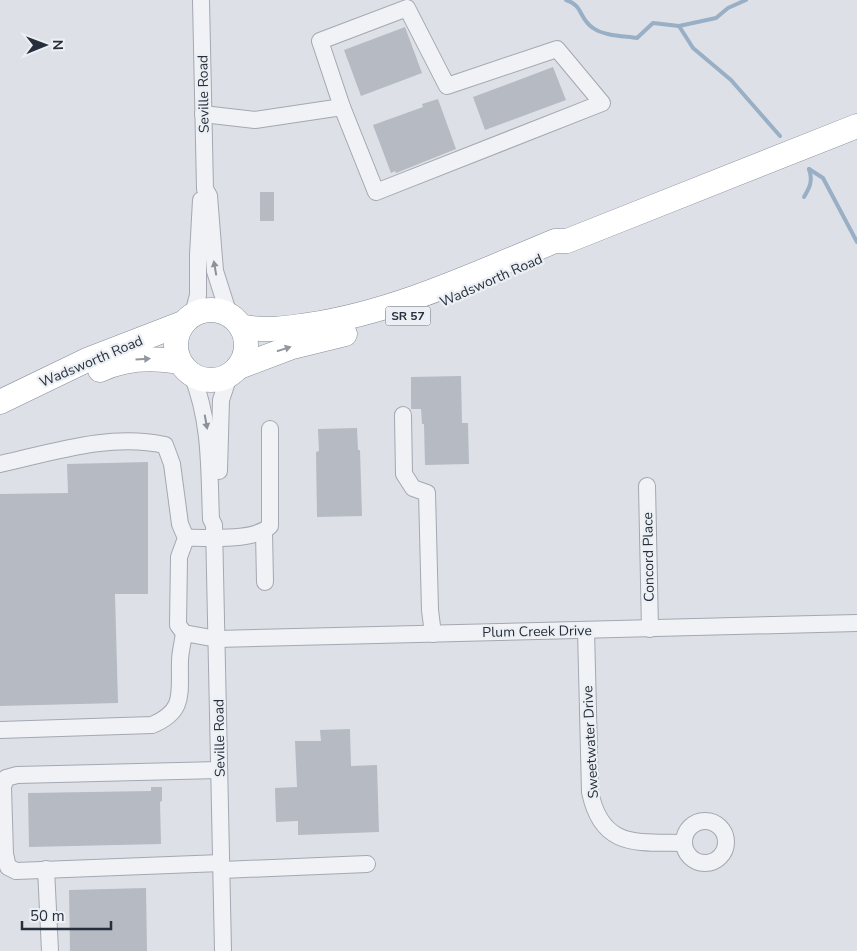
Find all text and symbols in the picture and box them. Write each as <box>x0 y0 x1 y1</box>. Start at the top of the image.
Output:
north arrow <box>20 20 70 70</box>
text: N <box>48 39 67 50</box>
street label: Seville Road <box>193 55 214 133</box>
street label: Wadsworth Road <box>437 249 546 312</box>
one-way arrow <box>211 260 219 276</box>
road number: SR 57 <box>386 306 430 326</box>
street label: Wadsworth Road <box>37 331 146 392</box>
one-way arrow <box>277 345 292 353</box>
one-way arrow <box>135 355 151 363</box>
one-way arrow <box>203 414 211 430</box>
street label: Concord Place <box>638 512 659 602</box>
street label: Plum Creek Drive <box>482 621 592 642</box>
street label: Sweetwater Drive <box>578 685 603 799</box>
street label: Seville Road <box>209 699 230 777</box>
scale bar <box>22 898 111 930</box>
text: 50 m <box>30 906 65 926</box>

